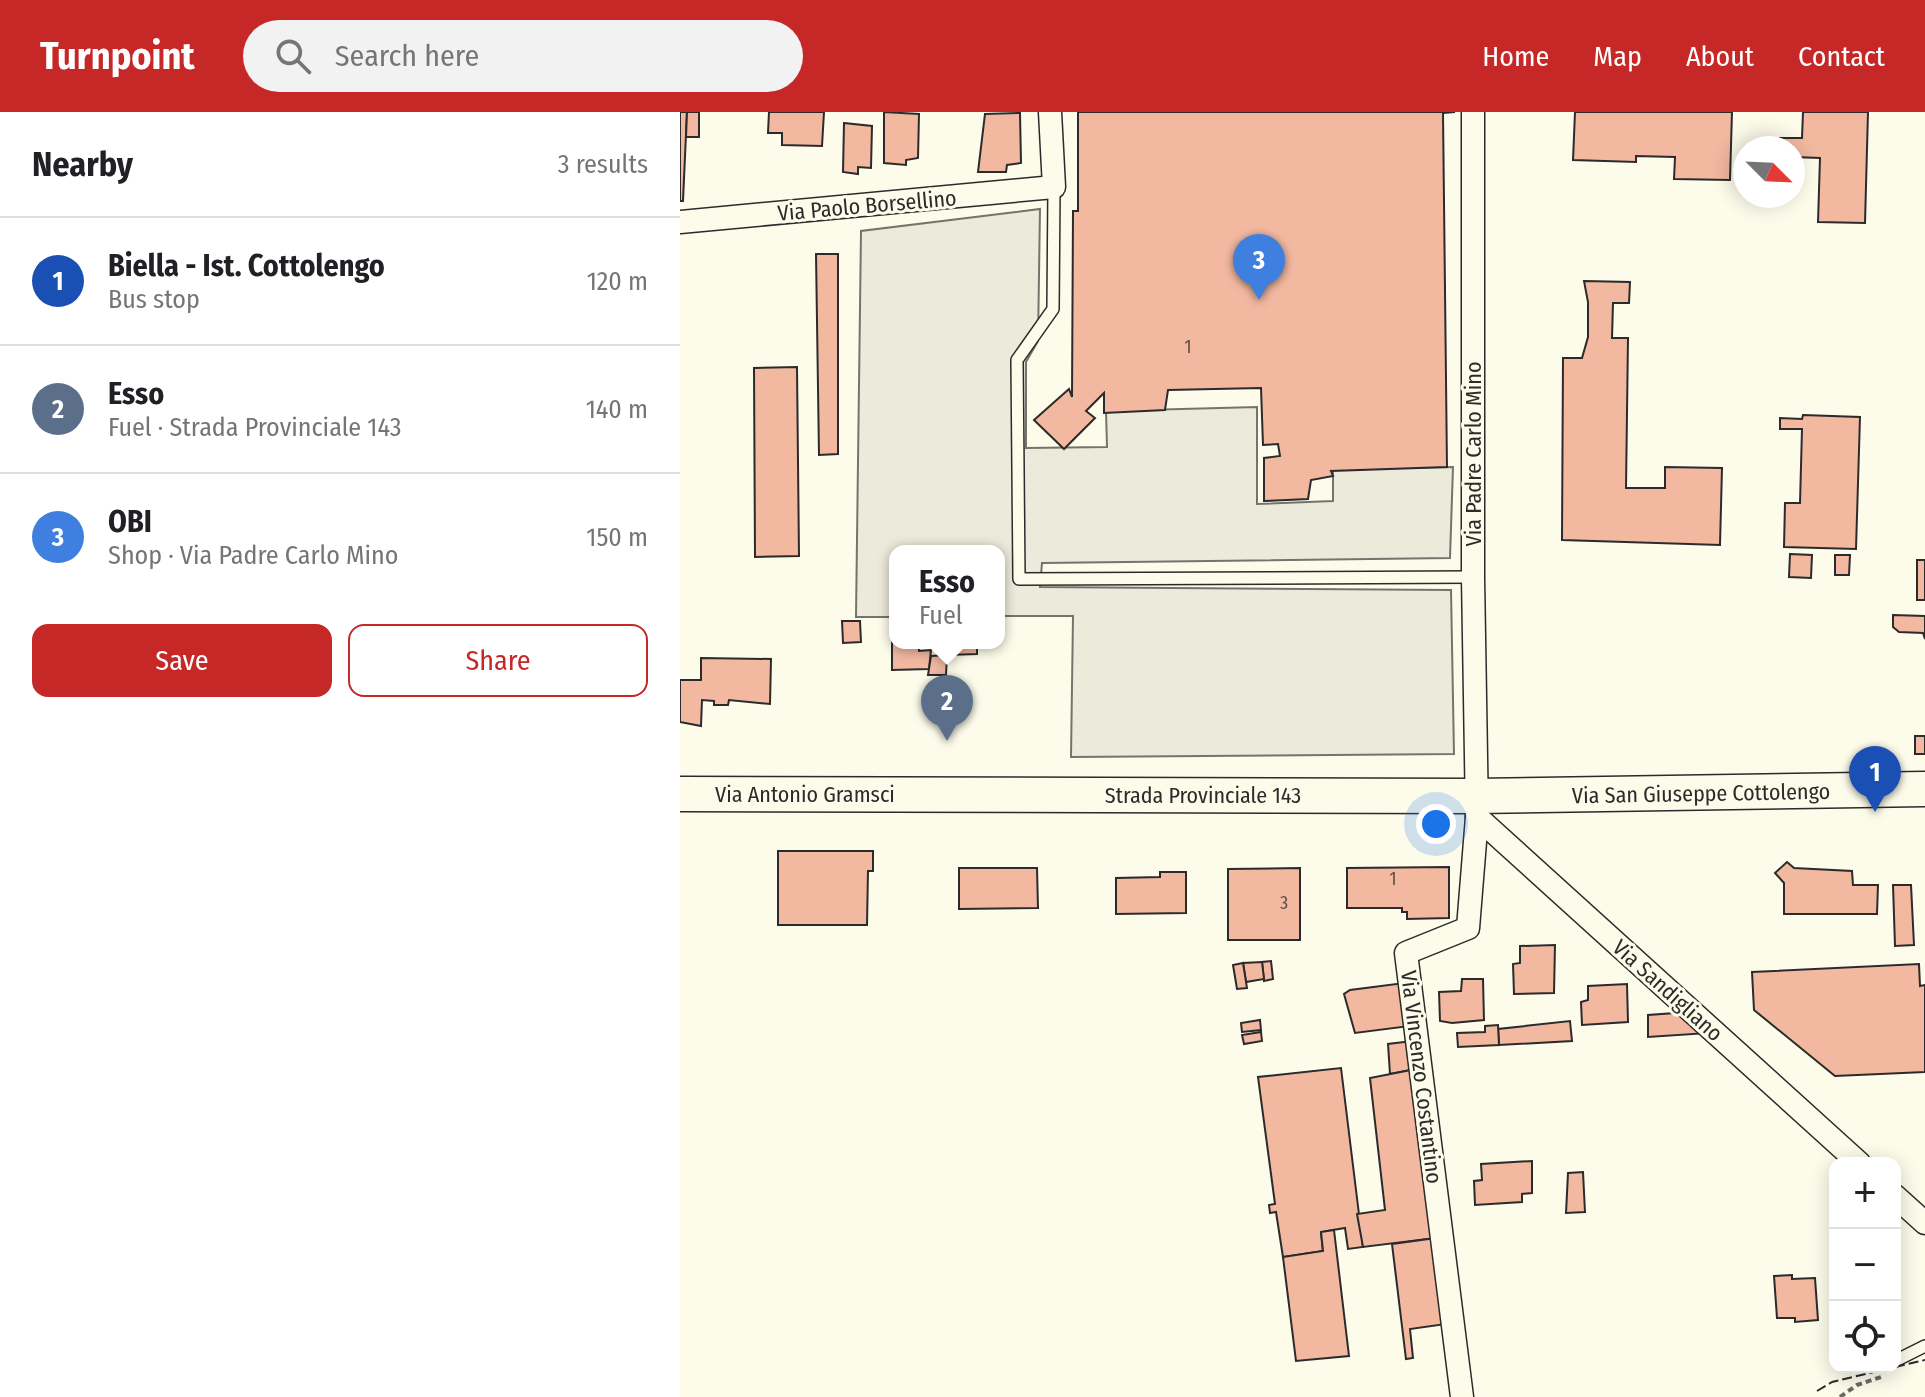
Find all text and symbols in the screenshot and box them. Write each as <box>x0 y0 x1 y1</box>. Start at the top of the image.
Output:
search box <box>243 20 803 92</box>
text: Turnpoint <box>40 33 195 79</box>
icon: search <box>271 34 315 78</box>
text: Search here <box>335 38 479 74</box>
text: Home <box>1482 40 1549 73</box>
text: Map <box>1593 40 1642 73</box>
text: About <box>1686 40 1754 73</box>
text: Contact <box>1798 40 1885 73</box>
north arrow <box>1733 136 1805 208</box>
text: Nearby <box>32 144 133 185</box>
text: 3 results <box>558 149 648 180</box>
street label: Via Paolo Borsellino <box>776 184 958 227</box>
pin: 3 <box>1233 234 1285 300</box>
text: Biella - Ist. Cottolengo <box>108 248 385 284</box>
text: 1 <box>53 266 64 297</box>
text: 120 m <box>587 266 648 297</box>
text: Bus stop <box>108 284 200 315</box>
house number: 1 <box>1184 336 1192 358</box>
street label: Via Padre Carlo Mino <box>1460 362 1487 546</box>
text: Esso <box>108 376 164 412</box>
text: 2 <box>52 394 64 425</box>
text: 140 m <box>586 394 648 425</box>
text: Fuel · Strada Provinciale 143 <box>108 412 401 443</box>
text: OBI <box>108 504 152 540</box>
text: 3 <box>52 522 64 553</box>
text: 150 m <box>586 522 648 553</box>
text: Shop · Via Padre Carlo Mino <box>108 540 398 571</box>
popup <box>889 545 1005 649</box>
text: Esso <box>919 564 975 600</box>
text: Fuel <box>919 600 963 631</box>
button: Save <box>32 624 332 697</box>
button: Share <box>348 624 648 697</box>
pin: 2 <box>921 675 973 741</box>
pin: 1 <box>1849 746 1901 812</box>
street label: Via San Giuseppe Cottolengo <box>1572 778 1830 809</box>
street label: Via Antonio Gramsci <box>715 781 895 808</box>
street label: Strada Provinciale 143 <box>1105 782 1301 809</box>
your location <box>1416 804 1456 844</box>
house number: 1 <box>1389 868 1397 890</box>
house number: 3 <box>1280 892 1288 914</box>
street label: Via Sandigliano <box>1607 934 1728 1047</box>
street label: Via Vincenzo Costantino <box>1395 969 1448 1185</box>
map controls <box>1829 1157 1901 1373</box>
button: + <box>1829 1157 1901 1229</box>
button: − <box>1829 1229 1901 1301</box>
button: locate <box>1829 1301 1901 1373</box>

